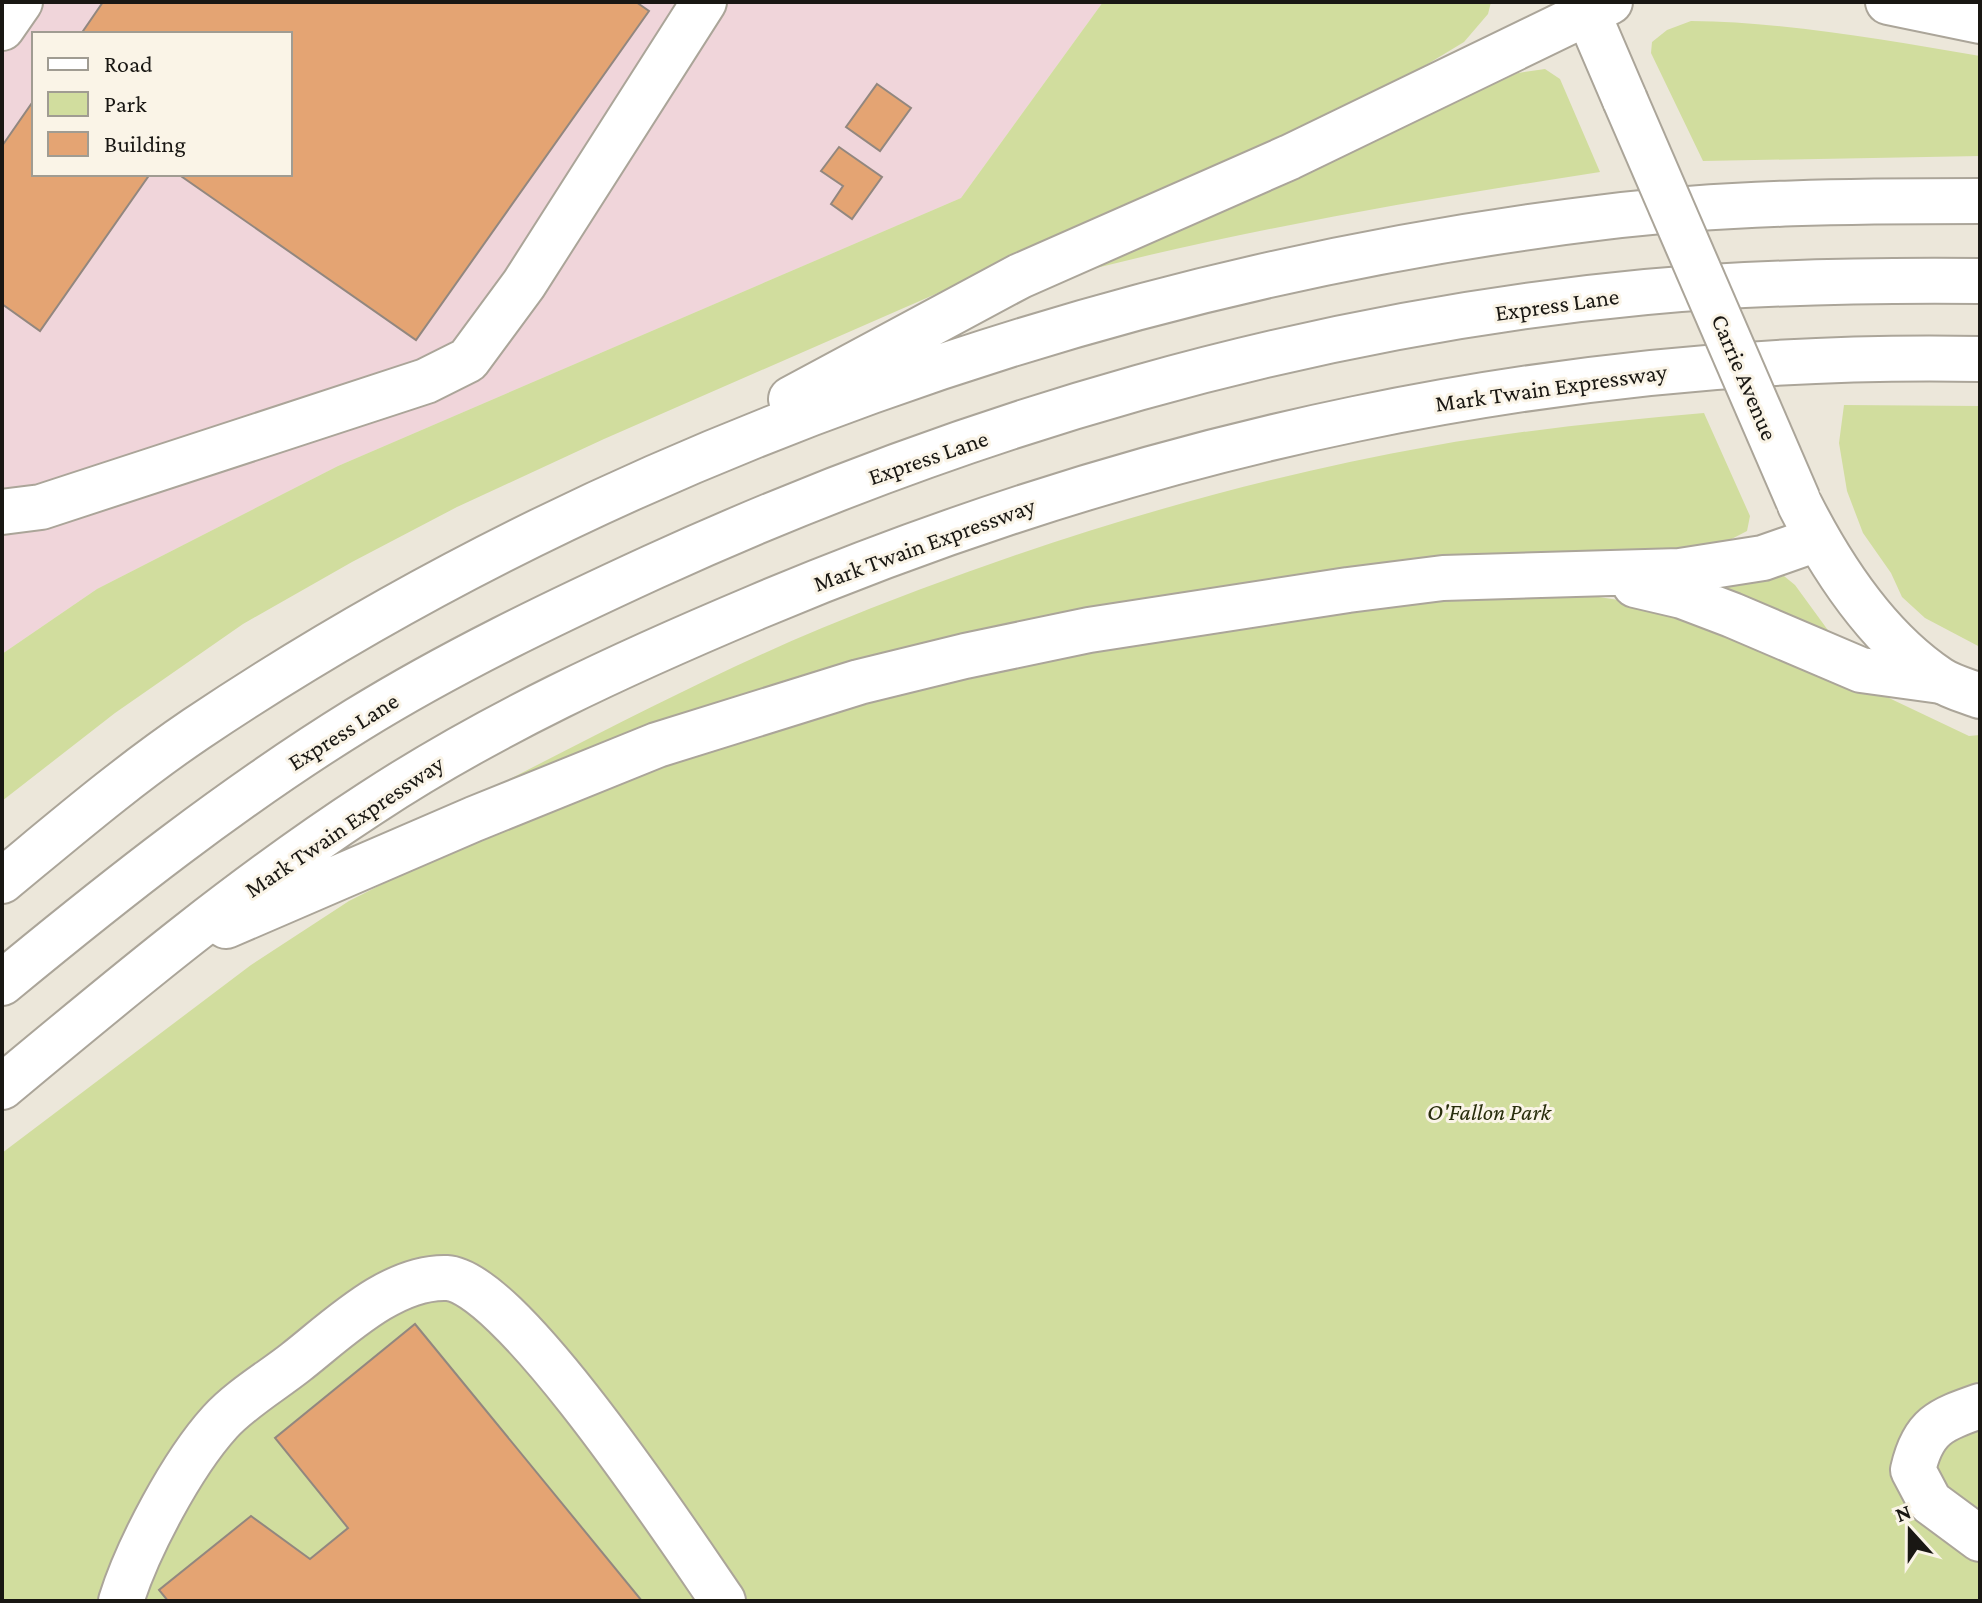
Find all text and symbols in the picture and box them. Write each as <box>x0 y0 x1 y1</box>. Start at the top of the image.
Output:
legend <box>32 32 292 176</box>
text: Road <box>104 50 153 77</box>
text: Park <box>104 90 147 117</box>
text: Building <box>104 130 186 157</box>
street label: Express Lane <box>1493 282 1621 326</box>
street label: Carrie Avenue <box>1706 310 1784 444</box>
street label: Mark Twain Expressway <box>1433 357 1670 417</box>
street label: Express Lane <box>865 424 991 490</box>
street label: Mark Twain Expressway <box>809 491 1039 597</box>
street label: Express Lane <box>283 686 403 776</box>
street label: Mark Twain Expressway <box>239 749 449 903</box>
park label: O'Fallon Park <box>1427 1098 1553 1125</box>
north arrow <box>1870 1491 1950 1571</box>
text: N <box>1892 1498 1914 1527</box>

